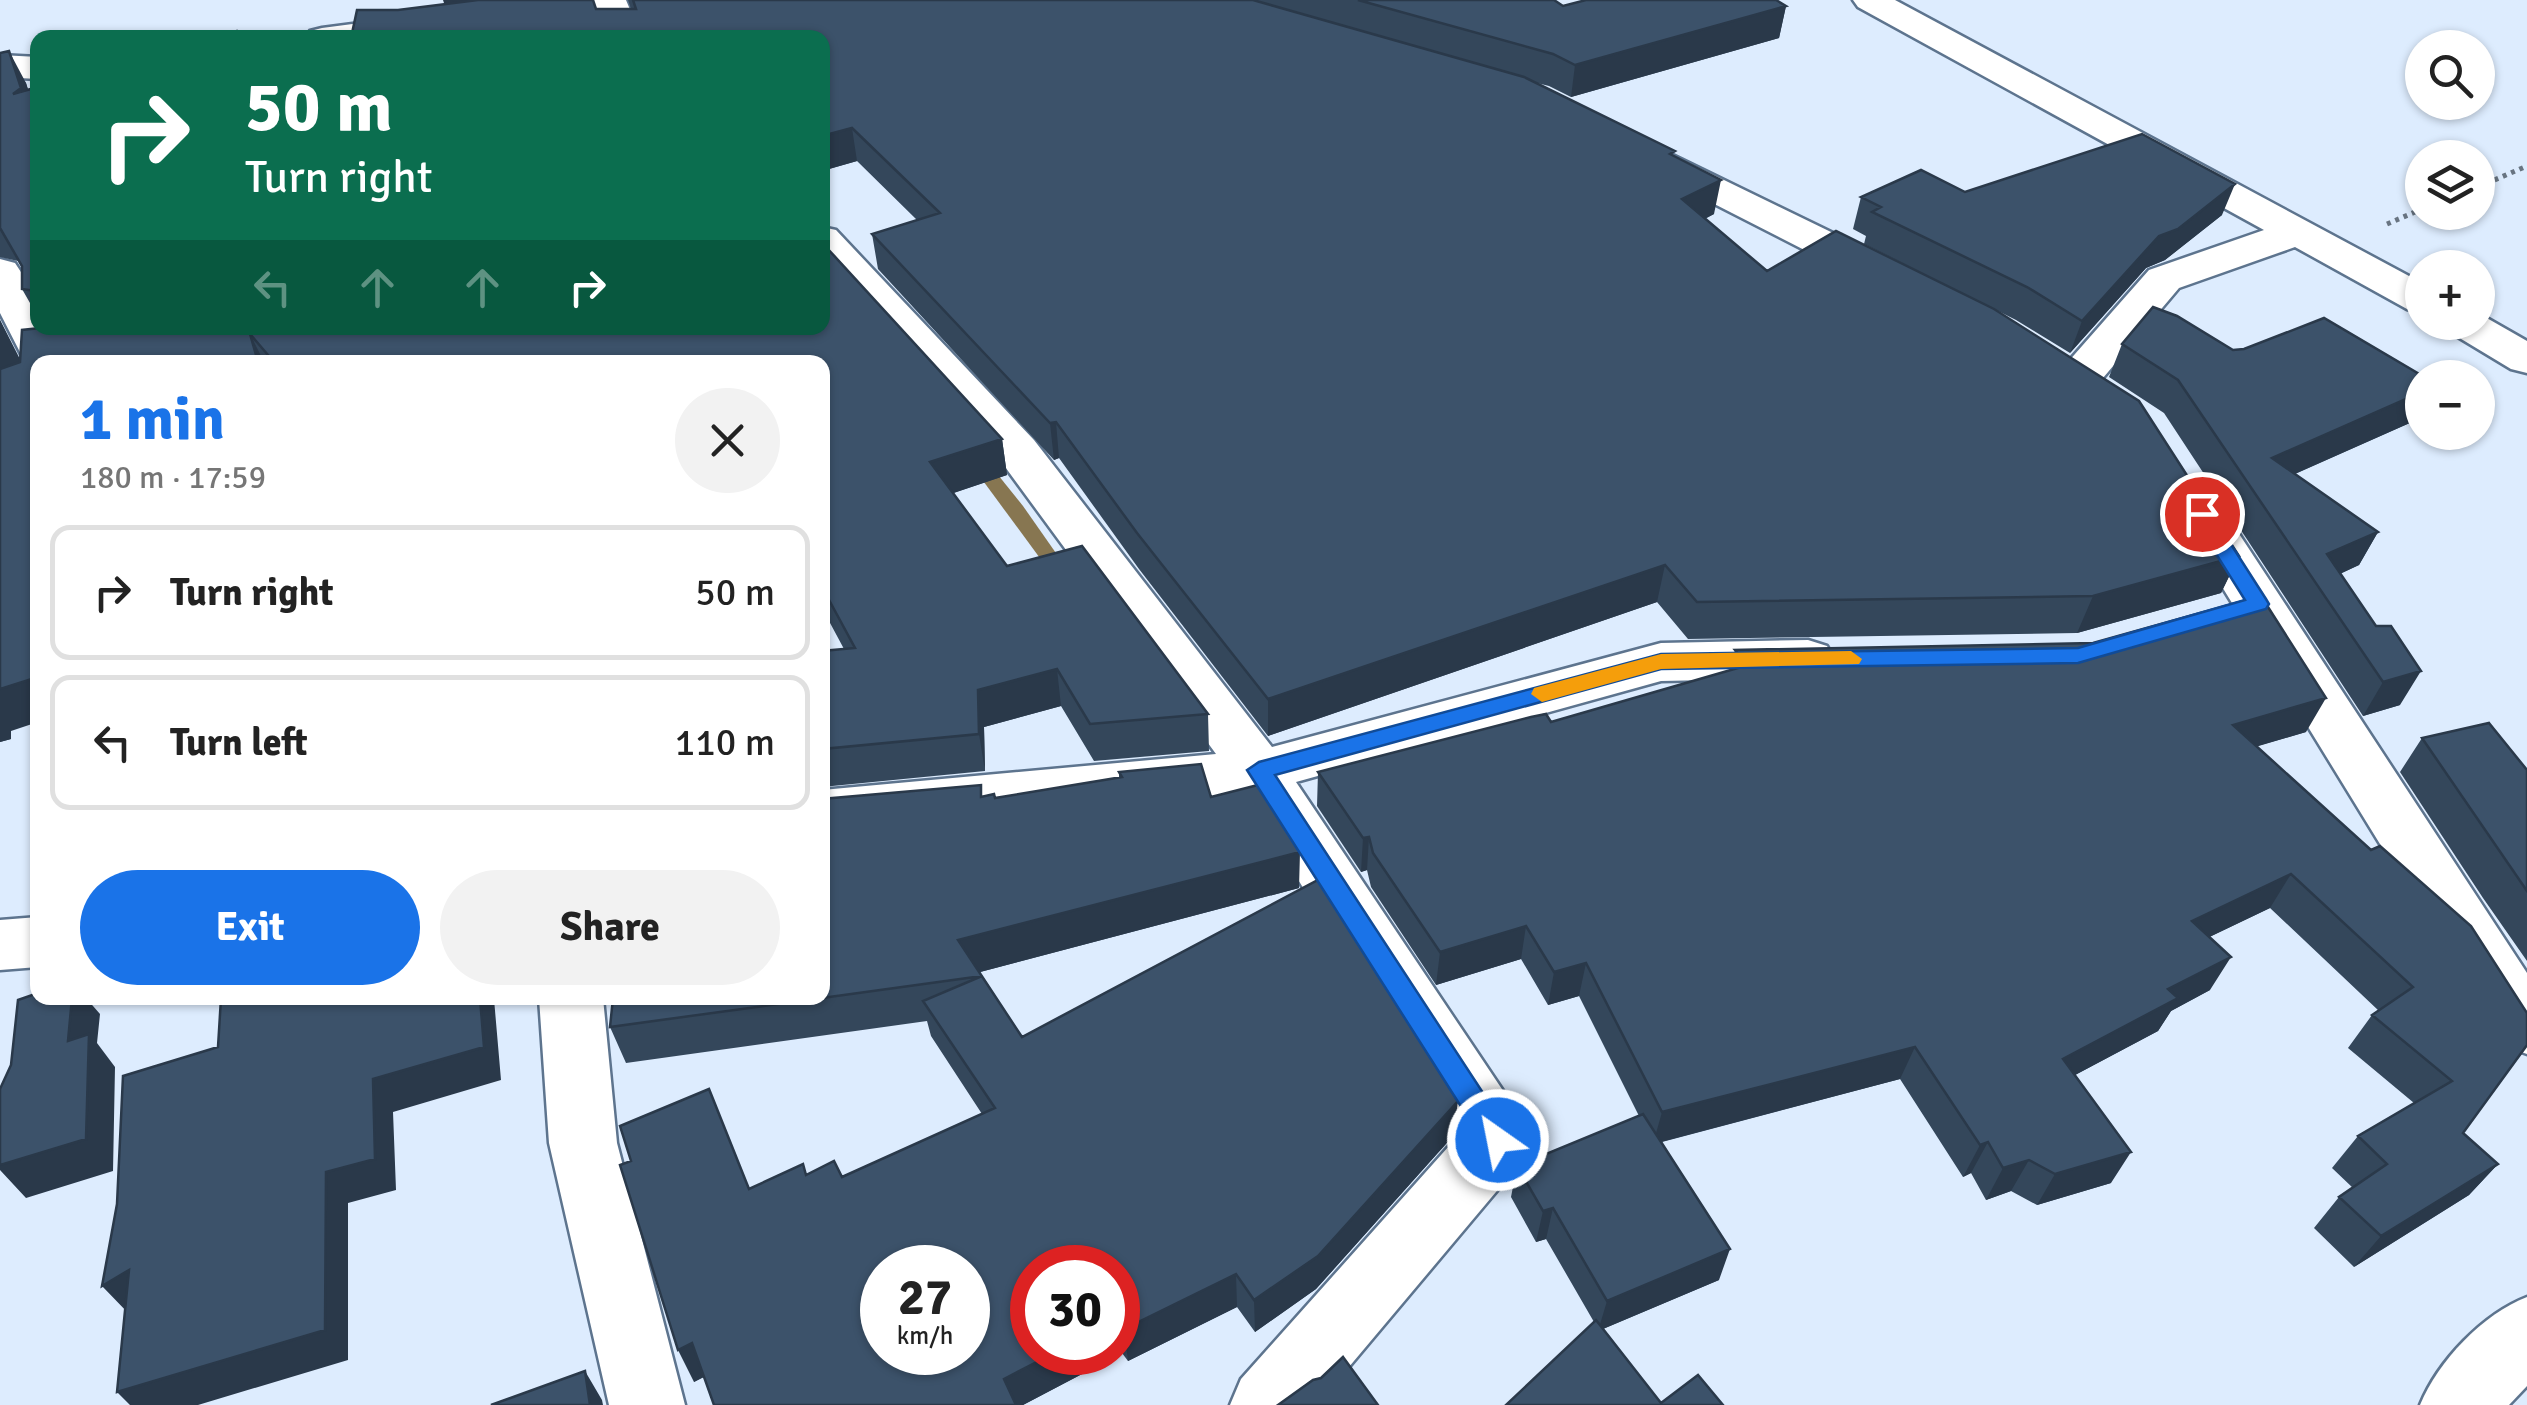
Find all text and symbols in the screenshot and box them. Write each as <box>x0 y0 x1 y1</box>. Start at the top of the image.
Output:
map controls <box>2405 30 2495 450</box>
button: search <box>2405 30 2495 120</box>
text: 50 m <box>245 64 393 150</box>
icon: right <box>80 70 210 200</box>
button: layers <box>2405 140 2495 230</box>
text: Turn right <box>245 150 433 205</box>
button: + <box>2405 250 2495 340</box>
icon: left <box>245 260 300 315</box>
icon: ahead <box>350 260 405 315</box>
icon: ahead <box>455 260 510 315</box>
icon: right <box>560 260 615 315</box>
button: − <box>2405 360 2495 450</box>
text: 1 min <box>80 383 225 457</box>
button: close <box>675 388 780 493</box>
text: 180 m · 17:59 <box>80 458 266 497</box>
pin <box>2160 472 2245 557</box>
icon: arrive <box>2175 487 2230 542</box>
icon: right <box>85 565 140 620</box>
text: Turn right <box>170 569 334 616</box>
text: 50 m <box>695 569 775 616</box>
icon: left <box>85 715 140 770</box>
text: Turn left <box>170 719 308 766</box>
text: 110 m <box>675 719 775 766</box>
button: Exit <box>80 870 420 985</box>
button: Share <box>440 870 780 985</box>
position arrow <box>1446 1088 1550 1192</box>
speed limit sign: 30 <box>1010 1245 1140 1375</box>
text: 27 <box>898 1267 952 1329</box>
text: km/h <box>897 1320 953 1351</box>

